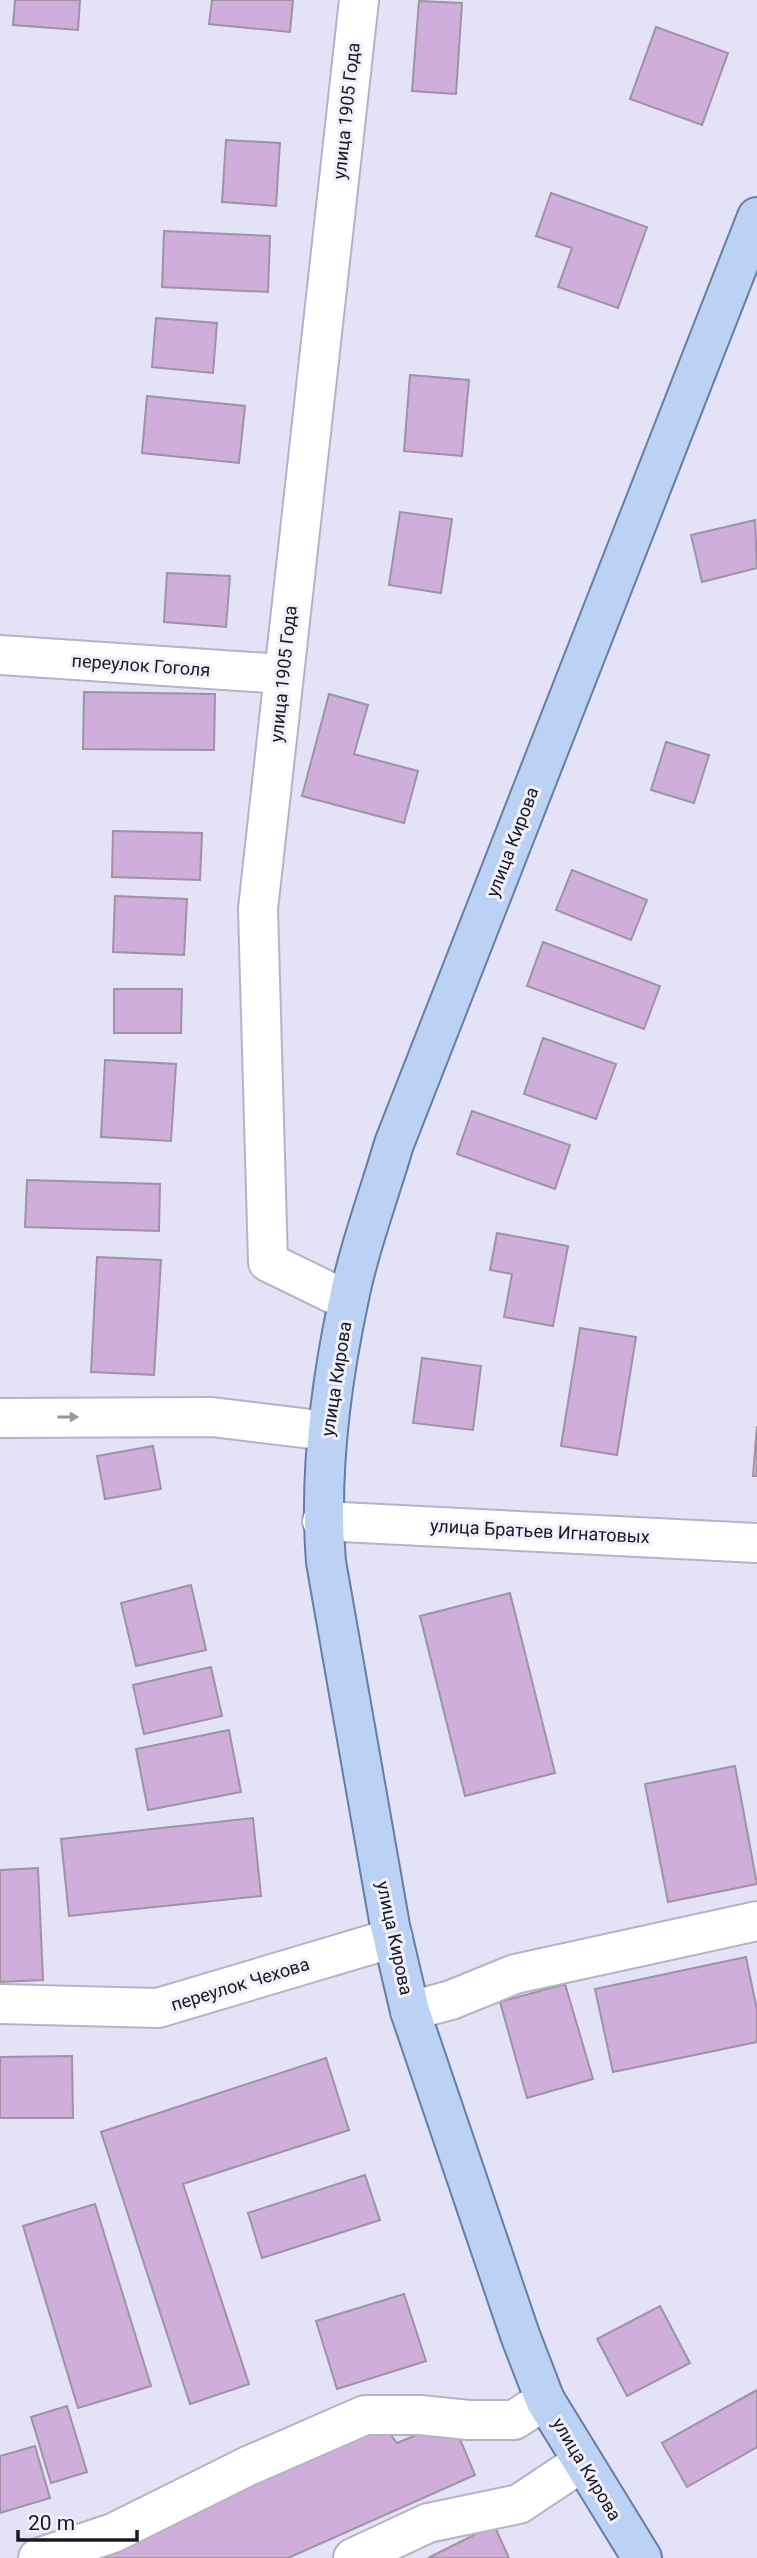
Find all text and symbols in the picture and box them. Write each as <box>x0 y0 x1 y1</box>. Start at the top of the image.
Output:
street label: улица 1905 Года <box>328 42 364 180</box>
street label: улица 1905 Года <box>265 605 301 743</box>
street label: переулок Гоголя <box>71 650 211 680</box>
street label: улица Кирова <box>481 784 543 900</box>
street label: улица Кирова <box>317 1320 355 1438</box>
one-way arrow <box>57 1411 79 1423</box>
street label: улица Братьев Игнатовых <box>430 1515 650 1547</box>
street label: улица Кирова <box>373 1879 417 1997</box>
street label: переулок Чехова <box>168 1953 312 2015</box>
street label: улица Кирова <box>548 2414 626 2524</box>
scale bar <box>18 2498 136 2542</box>
text: 20 m <box>28 2511 75 2535</box>

